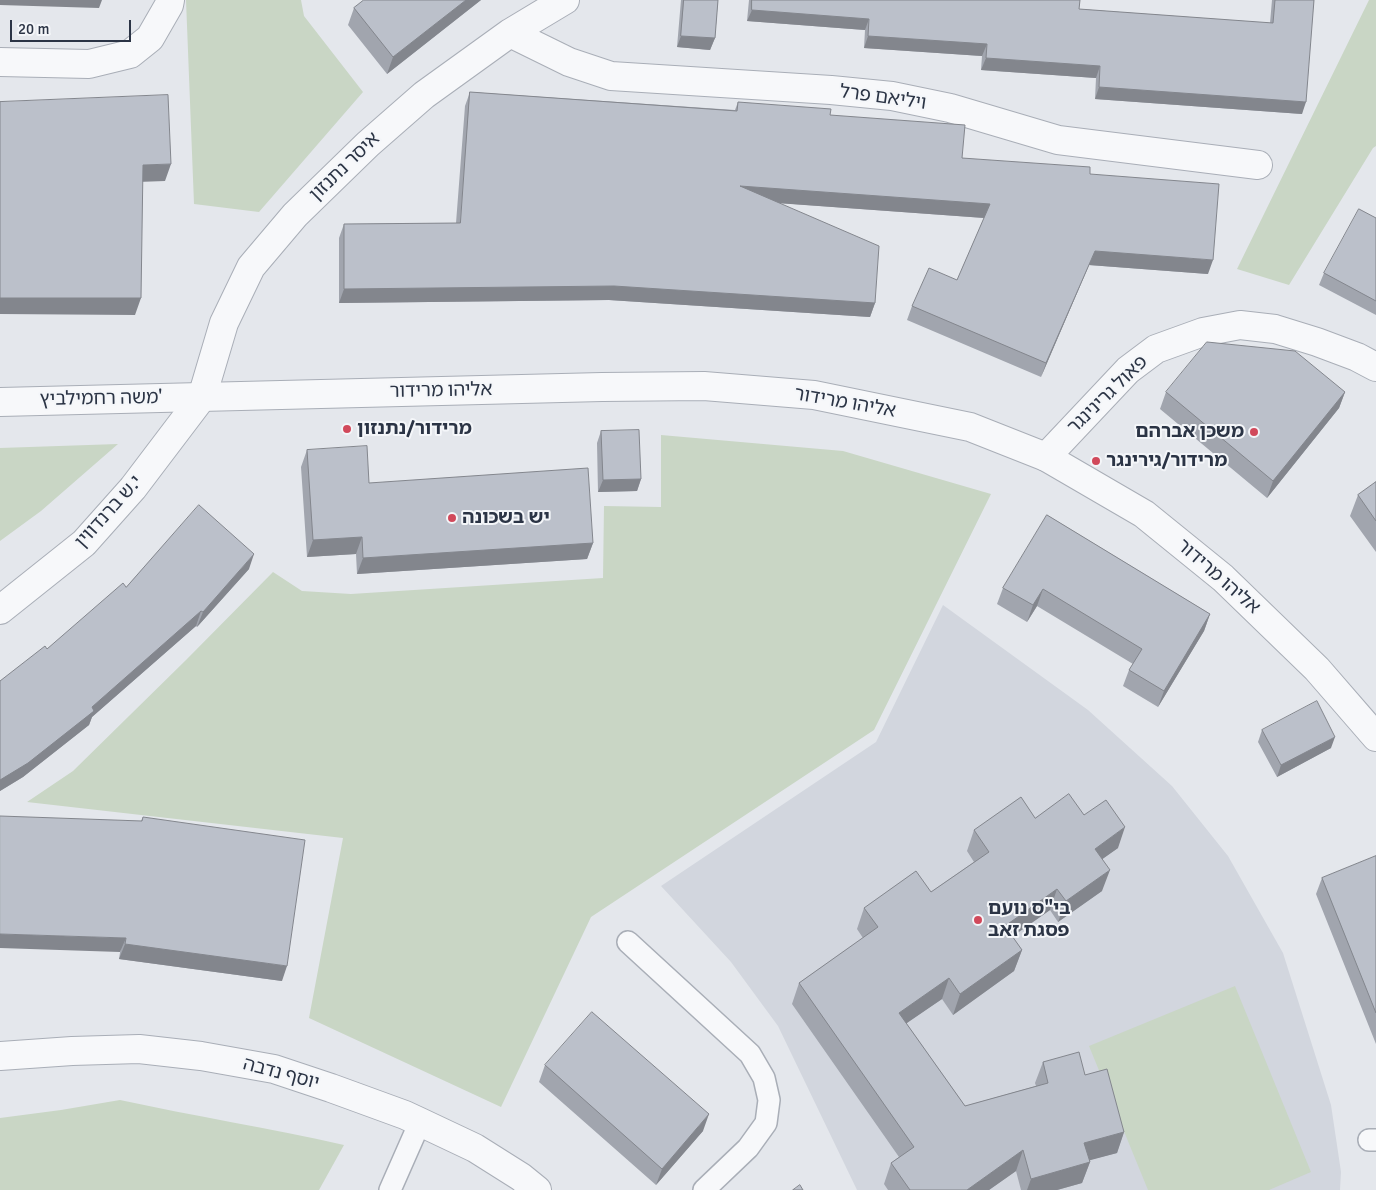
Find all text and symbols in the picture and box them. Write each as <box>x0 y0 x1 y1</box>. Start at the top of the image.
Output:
scale bar <box>12 10 134 42</box>
text: 20 m <box>18 20 49 38</box>
street label: ויליאם פרל <box>838 81 928 115</box>
street label: איסר נתנזון <box>305 128 385 206</box>
street label: פאול גרינינגר <box>1063 351 1153 439</box>
street label: אליהו מרידור <box>389 379 493 403</box>
street label: אליהו מרידור <box>792 383 898 423</box>
street label: משה רחמילביץ' <box>39 387 163 411</box>
place label: מרידור/נתנזון <box>357 418 472 440</box>
place label: משכן אברהם <box>1135 421 1244 443</box>
marker: מרידור/נתנזון <box>341 423 353 435</box>
marker: משכן אברהם <box>1248 426 1260 438</box>
place label: מרידור/גירינגר <box>1106 450 1227 472</box>
marker: מרידור/גירינגר <box>1090 455 1102 467</box>
street label: י.ש ברנדווין <box>70 471 148 553</box>
place label: יש בשכונה <box>462 507 550 529</box>
marker: יש בשכונה <box>446 512 458 524</box>
street label: אליהו מרידור <box>1172 535 1264 619</box>
place label: בי"ס נועם פסגת זאב <box>988 898 1071 942</box>
marker: בי"ס נועם פסגת זאב <box>972 914 984 926</box>
street label: יוסף נדבה <box>240 1053 322 1095</box>

